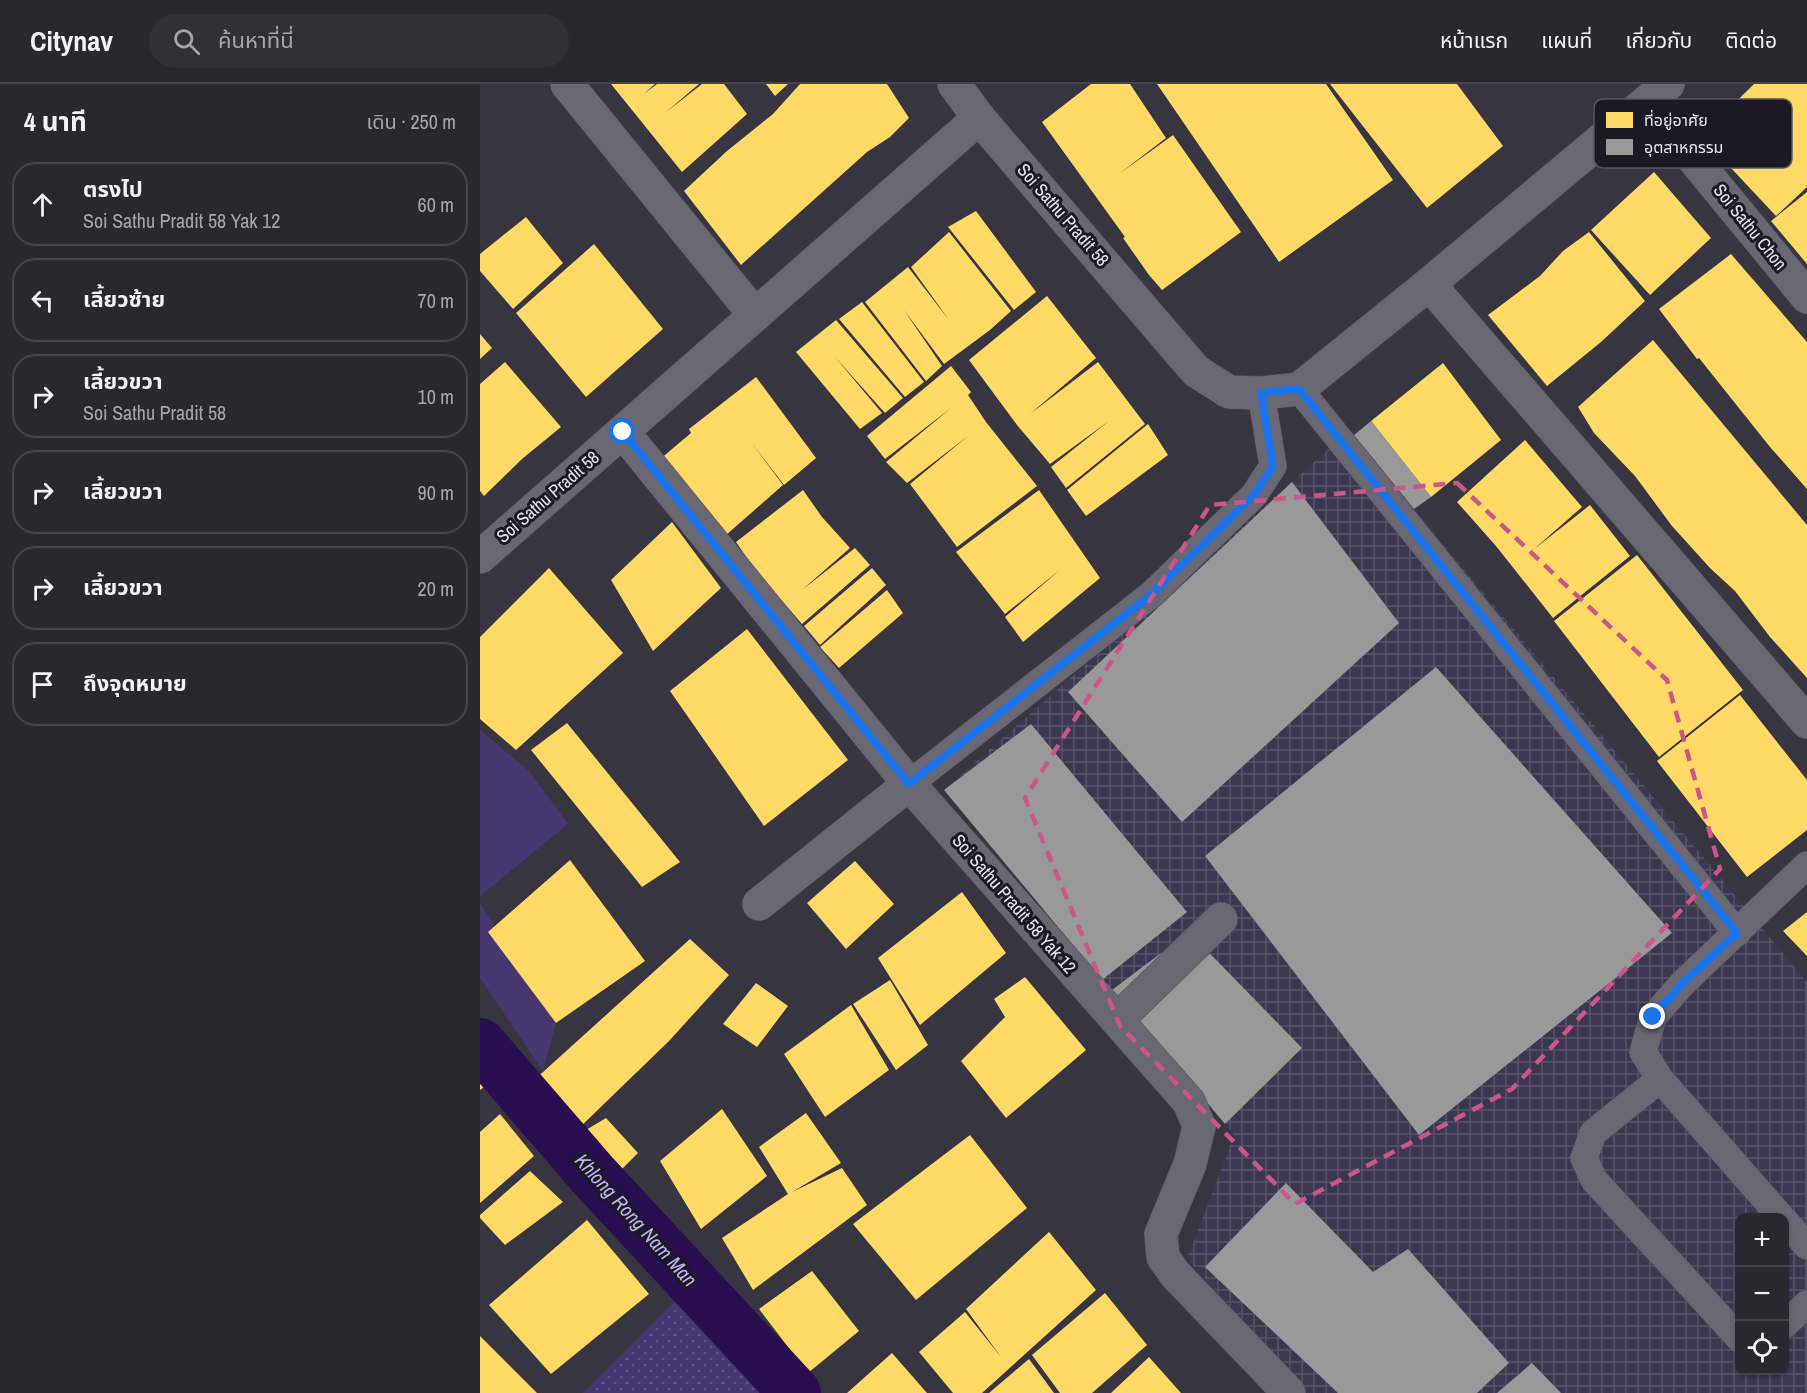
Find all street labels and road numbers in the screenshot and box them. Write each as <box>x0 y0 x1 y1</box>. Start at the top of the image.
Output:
street label: Soi Sathu Pradit 58 <box>1012 158 1115 271</box>
street label: Soi Sathu Chon <box>1708 178 1793 275</box>
street label: Soi Sathu Pradit 58 <box>491 445 604 548</box>
street label: Soi Sathu Pradit 58 Yak 12 <box>947 828 1082 979</box>

